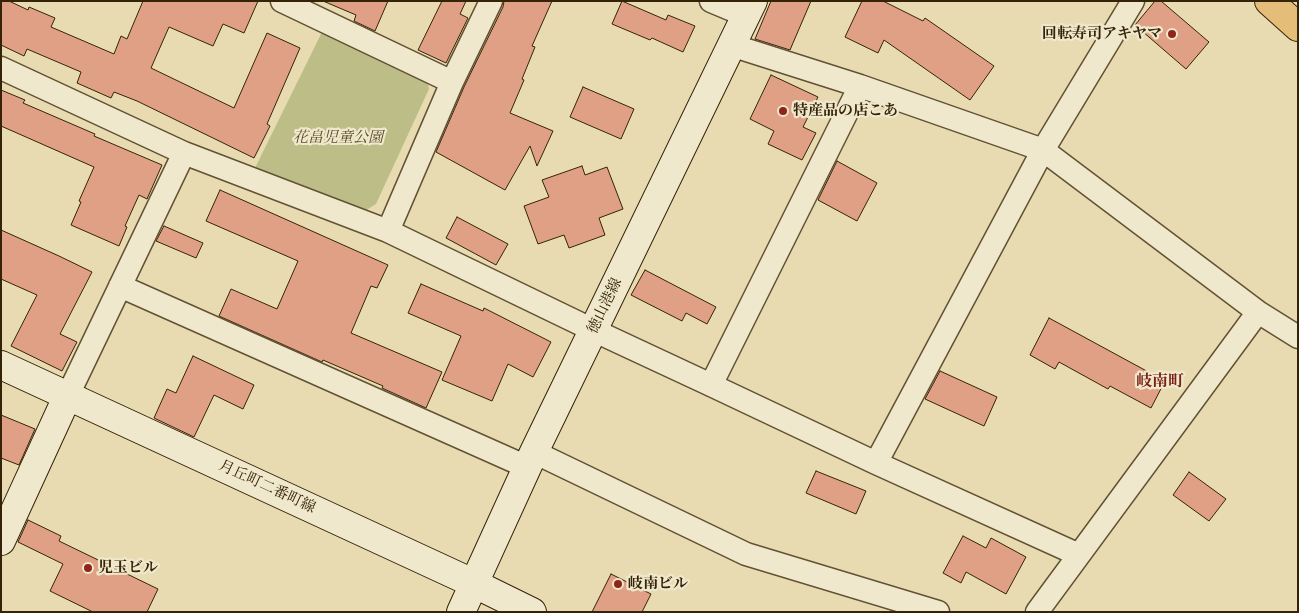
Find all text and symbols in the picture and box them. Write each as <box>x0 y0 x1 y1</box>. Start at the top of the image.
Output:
place label: 回転寿司アキヤマ <box>1042 25 1162 43</box>
marker: 回転寿司アキヤマ <box>1166 28 1178 40</box>
place label: 特産品の店こあ <box>793 102 898 120</box>
marker: 特産品の店こあ <box>777 105 789 117</box>
park label: 花畠児童公園 <box>293 129 383 147</box>
street label: 徳山港線 <box>584 275 626 337</box>
district label: 岐南町 <box>1136 372 1184 392</box>
street label: 月丘町二番町線 <box>216 457 318 517</box>
place label: 児玉ビル <box>98 559 158 577</box>
marker: 児玉ビル <box>82 562 94 574</box>
place label: 岐南ビル <box>628 575 688 593</box>
marker: 岐南ビル <box>612 578 624 590</box>

